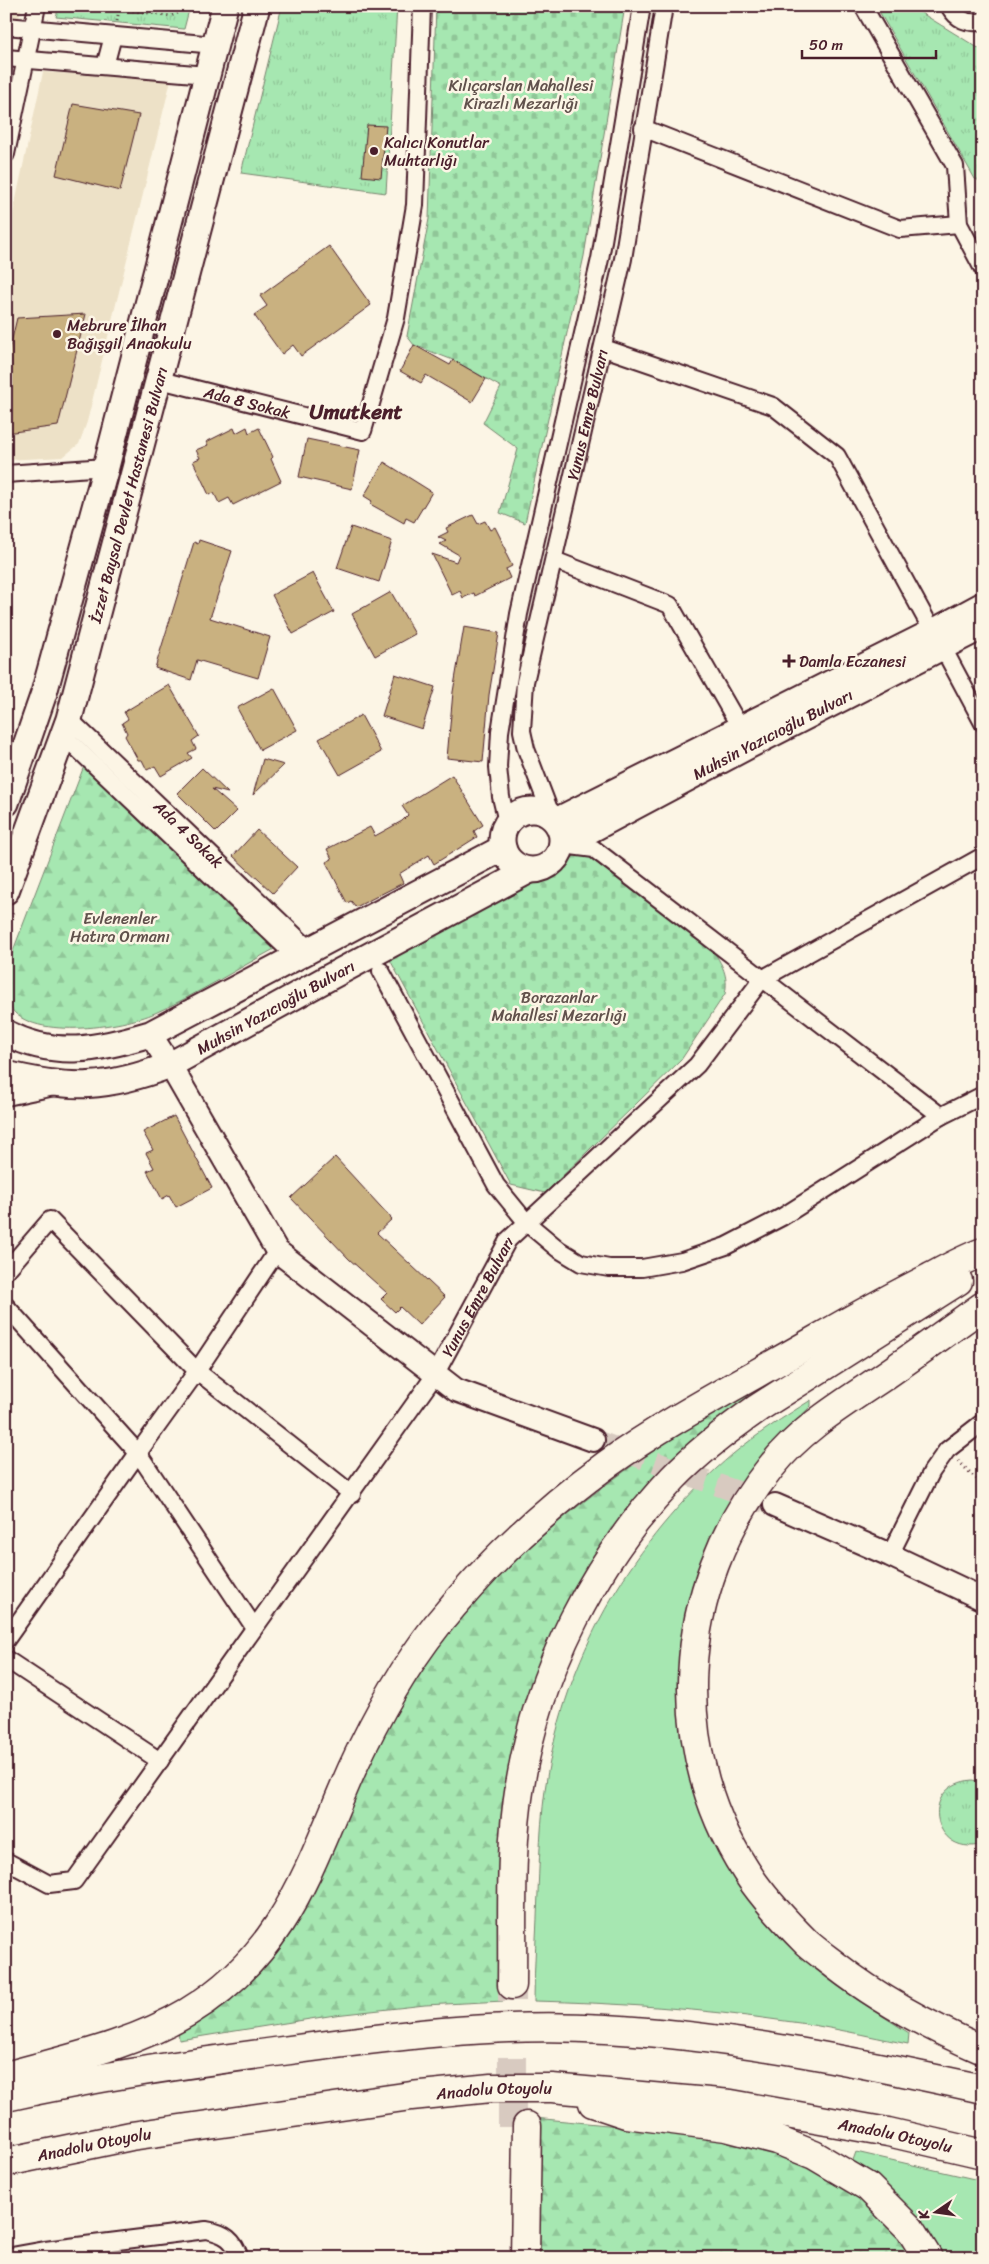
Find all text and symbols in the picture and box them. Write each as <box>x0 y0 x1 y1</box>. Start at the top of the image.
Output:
scale bar <box>802 28 935 60</box>
text: 50 m <box>809 32 844 58</box>
park label: Kılıçarslan Mahallesi Kirazlı Mezarlığı <box>448 71 594 118</box>
place label: Kalıcı Konutlar Muhtarlığı <box>384 128 490 175</box>
marker: Kalıcı Konutlar Muhtarlığı <box>368 145 380 157</box>
place label: Mebrure İlhan Bağışgil Anaokulu <box>67 311 192 358</box>
marker: Mebrure İlhan Bağışgil Anaokulu <box>51 328 63 340</box>
street label: Yunus Emre Bulvarı <box>558 346 617 483</box>
street label: İzzet Baysal Devlet Hastanesi Bulvarı <box>81 364 176 627</box>
street label: Ada 8 Sokak <box>200 377 294 427</box>
district label: Umutkent <box>310 393 403 431</box>
place label: Damla Eczanesi <box>799 647 907 676</box>
marker: Damla Eczanesi <box>783 655 795 667</box>
street label: Muhsin Yazıcıoğlu Bulvarı <box>687 681 858 788</box>
street label: Ada 4 Sokak <box>146 792 231 876</box>
park label: Evlenenler Hatıra Ormanı <box>70 904 170 951</box>
street label: Muhsin Yazıcıoğlu Bulvarı <box>191 952 360 1063</box>
park label: Borazanlar Mahallesi Mezarlığı <box>491 983 627 1030</box>
street label: Yunus Emre Bulvarı <box>433 1228 521 1362</box>
street label: Anadolu Otoyolu <box>434 2074 553 2108</box>
street label: Anadolu Otoyolu <box>835 2109 956 2162</box>
street label: Anadolu Otoyolu <box>33 2119 154 2170</box>
north arrow <box>912 2186 962 2236</box>
text: K <box>910 2206 937 2223</box>

